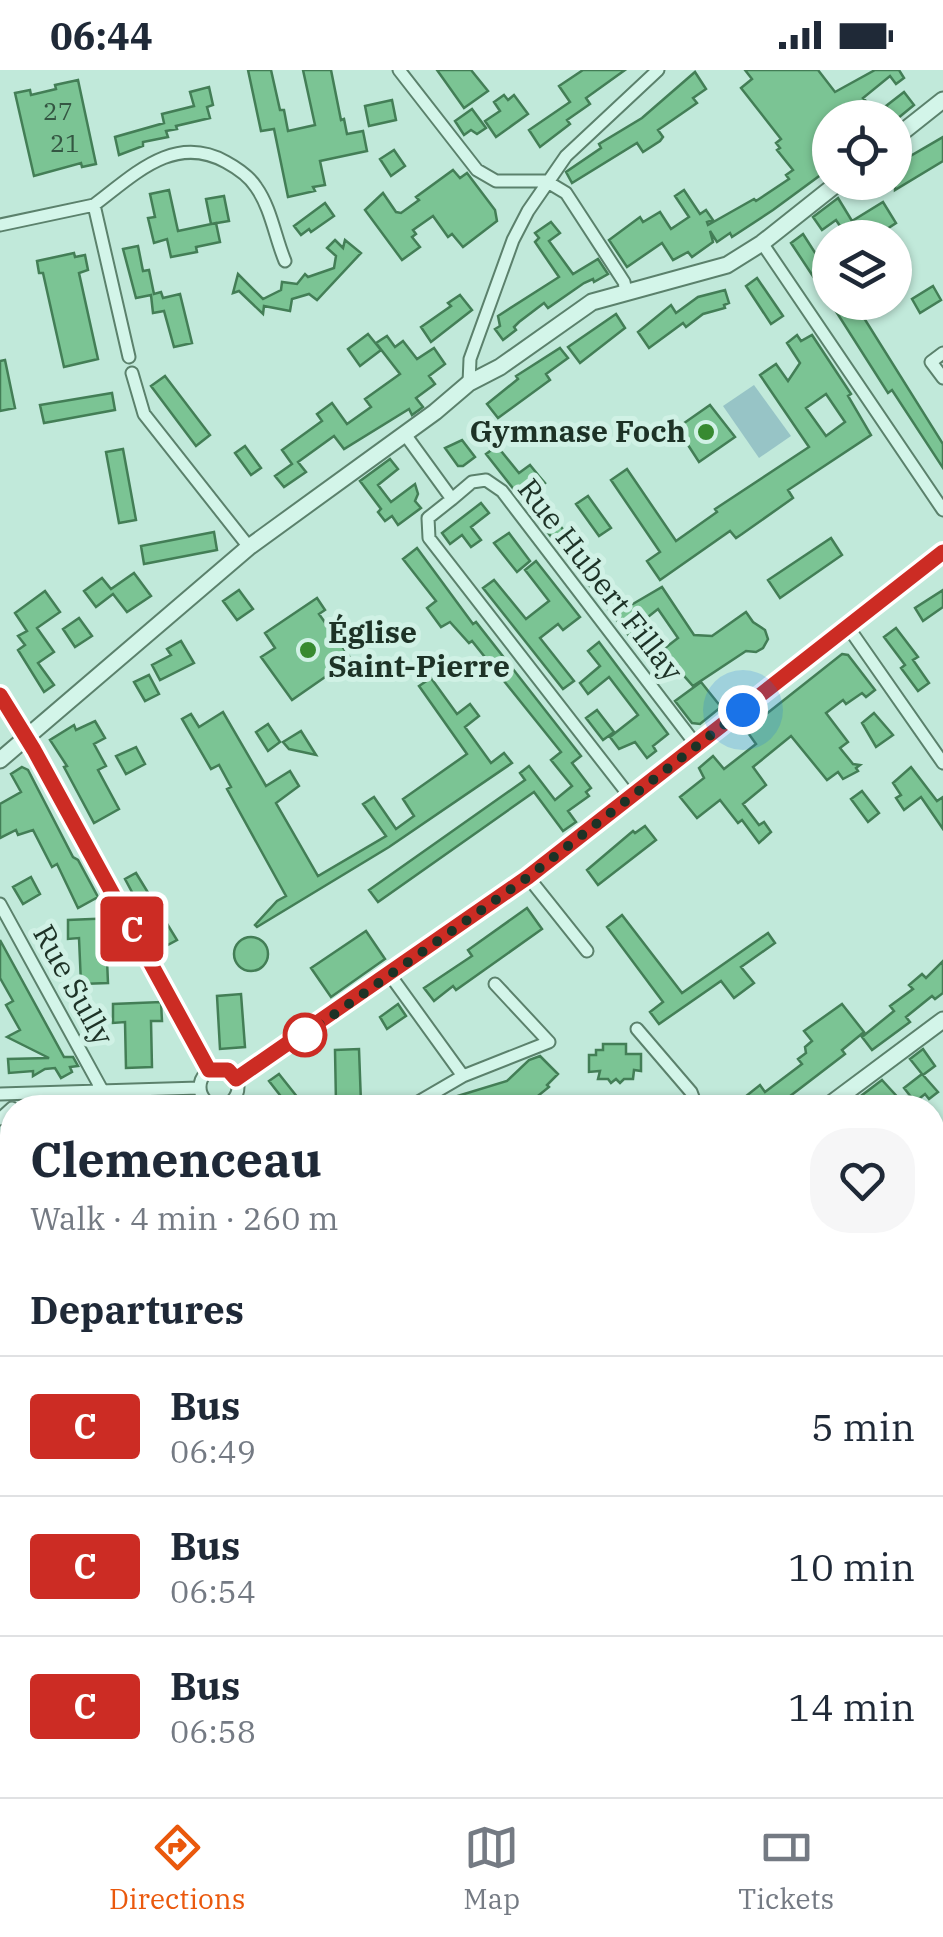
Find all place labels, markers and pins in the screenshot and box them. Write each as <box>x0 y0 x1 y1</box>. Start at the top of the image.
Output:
place label: Gymnase Foch <box>469 411 686 450</box>
marker: Gymnase Foch <box>695 421 717 443</box>
place label: Église Saint-Pierre <box>328 612 510 685</box>
marker: Église Saint-Pierre <box>297 639 319 661</box>
unlabelled marker <box>284 1014 326 1056</box>

